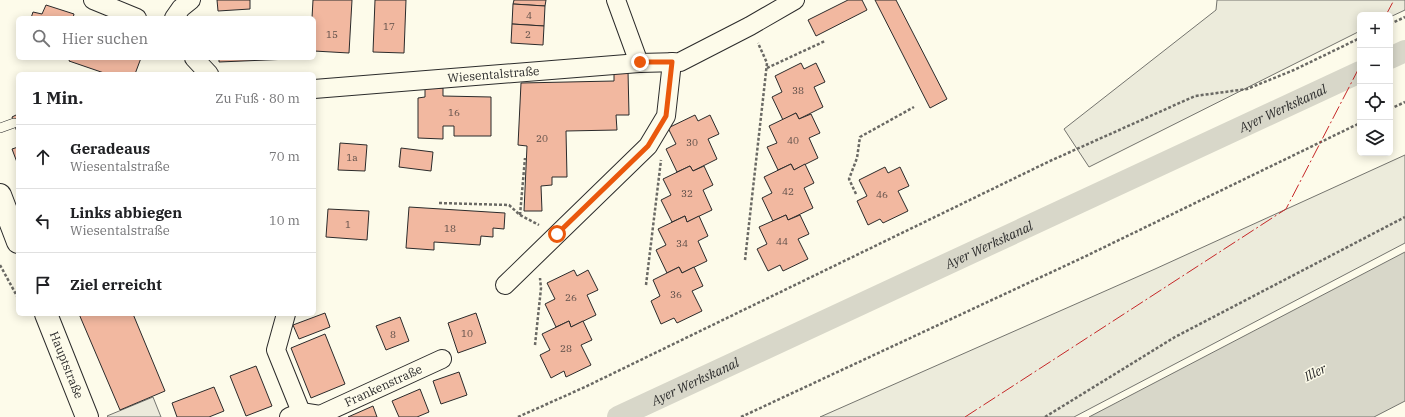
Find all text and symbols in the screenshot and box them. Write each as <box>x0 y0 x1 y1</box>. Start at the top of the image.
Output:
house number: 4 <box>526 9 532 22</box>
map controls <box>1357 12 1393 156</box>
button: + <box>1357 12 1393 48</box>
search box <box>16 16 316 60</box>
house number: 17 <box>383 20 395 33</box>
icon: search <box>30 27 52 49</box>
house number: 15 <box>326 28 338 41</box>
house number: 2 <box>525 28 531 41</box>
text: Hier suchen <box>62 29 148 48</box>
button: − <box>1357 48 1393 84</box>
route end <box>631 53 649 71</box>
street label: Wiesentalstraße <box>447 63 540 85</box>
water label: Ayer Werkskanal <box>1235 81 1330 136</box>
house number: 38 <box>792 84 804 97</box>
button: locate <box>1357 84 1393 120</box>
text: 1 Min. <box>32 87 83 109</box>
text: Zu Fuß · 80 m <box>215 90 300 107</box>
house number: 16 <box>448 106 460 119</box>
button: layers <box>1357 120 1393 156</box>
house number: 20 <box>536 132 548 145</box>
house number: 40 <box>787 134 799 147</box>
house number: 30 <box>686 136 698 149</box>
text: Geradeaus <box>70 139 150 158</box>
icon: ahead <box>32 146 54 168</box>
text: 70 m <box>269 148 300 165</box>
house number: 1a <box>346 151 358 164</box>
text: Wiesentalstraße <box>70 158 170 175</box>
house number: 42 <box>782 185 794 198</box>
house number: 32 <box>681 187 693 200</box>
house number: 46 <box>876 188 888 201</box>
text: Links abbiegen <box>70 203 182 222</box>
icon: left <box>32 210 54 232</box>
text: 10 m <box>269 212 300 229</box>
water label: Ayer Werkskanal <box>942 217 1036 273</box>
house number: 1 <box>345 218 351 231</box>
text: Wiesentalstraße <box>70 222 170 239</box>
house number: 18 <box>444 222 456 235</box>
route start <box>548 225 566 243</box>
house number: 44 <box>776 235 788 248</box>
house number: 34 <box>676 237 688 250</box>
icon: arrive <box>32 274 54 296</box>
text: Ziel erreicht <box>70 275 162 294</box>
house number: 36 <box>670 288 682 301</box>
house number: 26 <box>565 291 577 304</box>
house number: 10 <box>461 327 473 340</box>
house number: 8 <box>390 328 396 341</box>
street label: Hauptstraße <box>47 329 87 401</box>
house number: 28 <box>560 342 572 355</box>
water label: Ayer Werkskanal <box>648 354 742 410</box>
water label: Iller <box>1300 360 1330 386</box>
street label: Frankenstraße <box>342 361 424 410</box>

